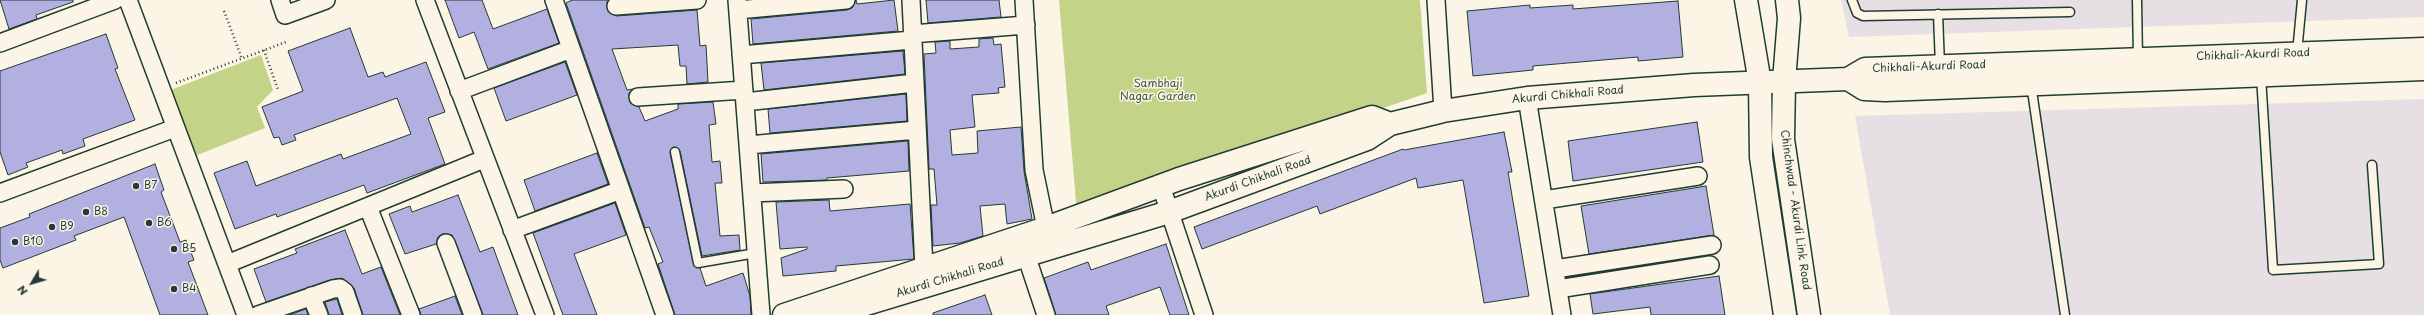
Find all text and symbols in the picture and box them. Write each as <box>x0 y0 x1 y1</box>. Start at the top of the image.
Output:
street label: Chikhali-Akurdi Road <box>2196 46 2310 64</box>
street label: Chikhali-Akurdi Road <box>1872 58 1986 76</box>
park label: Sambhaji Nagar Garden <box>1120 77 1196 103</box>
street label: Akurdi Chikhali Road <box>1511 84 1625 106</box>
street label: Chinchwad - Akurdi Link Road <box>1777 129 1813 291</box>
street label: Akurdi Chikhali Road <box>1203 154 1313 204</box>
place label: B7 <box>144 179 158 193</box>
marker: B7 <box>131 181 141 191</box>
place label: B8 <box>94 205 108 219</box>
marker: B8 <box>81 207 91 217</box>
place label: B6 <box>157 216 172 230</box>
marker: B6 <box>144 218 154 228</box>
place label: B9 <box>60 220 74 234</box>
marker: B9 <box>47 222 57 232</box>
place label: B10 <box>23 235 43 249</box>
marker: B10 <box>10 237 20 247</box>
place label: B5 <box>182 242 196 256</box>
marker: B5 <box>169 244 179 254</box>
street label: Akurdi Chikhali Road <box>894 255 1006 301</box>
north arrow <box>12 263 52 303</box>
text: N <box>13 282 32 299</box>
place label: B4 <box>182 282 197 296</box>
marker: B4 <box>169 284 179 294</box>

